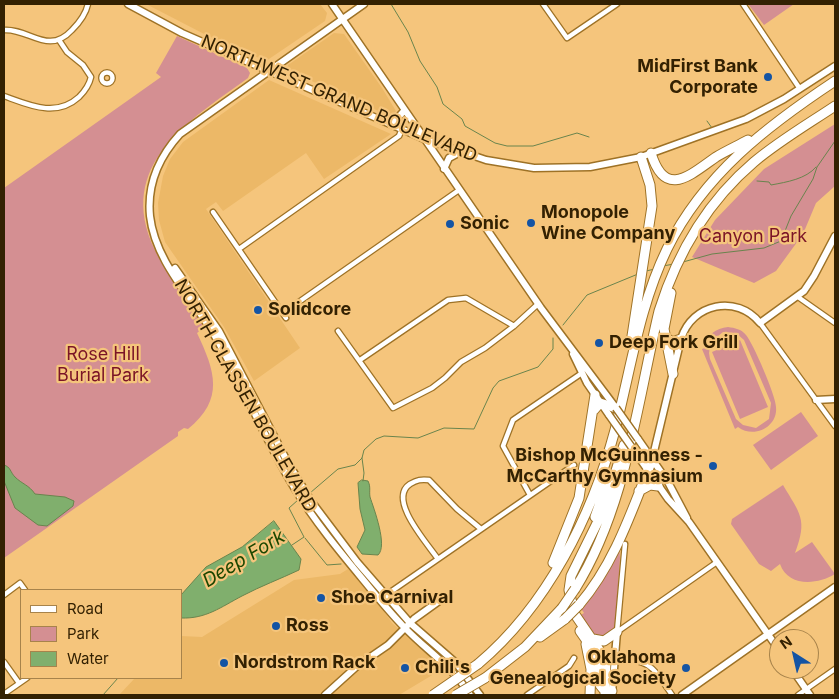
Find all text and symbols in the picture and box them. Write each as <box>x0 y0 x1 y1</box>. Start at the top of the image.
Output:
street label: NORTHWEST GRAND BOULEVARD <box>198 31 480 167</box>
place label: MidFirst Bank Corporate <box>637 56 758 98</box>
marker: MidFirst Bank Corporate <box>762 71 774 83</box>
place label: Monopole Wine Company <box>541 202 675 244</box>
place label: Sonic <box>460 213 510 235</box>
marker: Monopole Wine Company <box>525 217 537 229</box>
marker: Sonic <box>444 218 456 230</box>
park label: Canyon Park <box>699 226 807 248</box>
street label: NORTH CLASSEN BOULEVARD <box>169 276 321 516</box>
place label: Solidcore <box>268 299 351 321</box>
marker: Solidcore <box>252 304 264 316</box>
place label: Deep Fork Grill <box>609 332 738 354</box>
marker: Deep Fork Grill <box>593 337 605 349</box>
park label: Rose Hill Burial Park <box>57 344 149 386</box>
place label: Bishop McGuinness - McCarthy Gymnasium <box>507 445 703 488</box>
marker: Bishop McGuinness - McCarthy Gymnasium <box>707 460 719 472</box>
water label: Deep Fork <box>199 525 289 593</box>
place label: Shoe Carnival <box>331 587 453 609</box>
legend <box>20 589 182 679</box>
marker: Shoe Carnival <box>315 592 327 604</box>
text: Road <box>67 599 103 618</box>
place label: Ross <box>286 615 329 637</box>
marker: Ross <box>270 620 282 632</box>
text: Park <box>67 624 99 643</box>
north arrow <box>769 629 819 679</box>
text: N <box>776 632 795 652</box>
place label: Oklahoma Genealogical Society <box>490 647 676 690</box>
text: Water <box>67 649 109 668</box>
place label: Nordstrom Rack <box>234 652 376 674</box>
marker: Nordstrom Rack <box>218 657 230 669</box>
place label: Chili's <box>415 657 470 679</box>
marker: Chili's <box>399 662 411 674</box>
marker: Oklahoma Genealogical Society <box>680 662 692 674</box>

